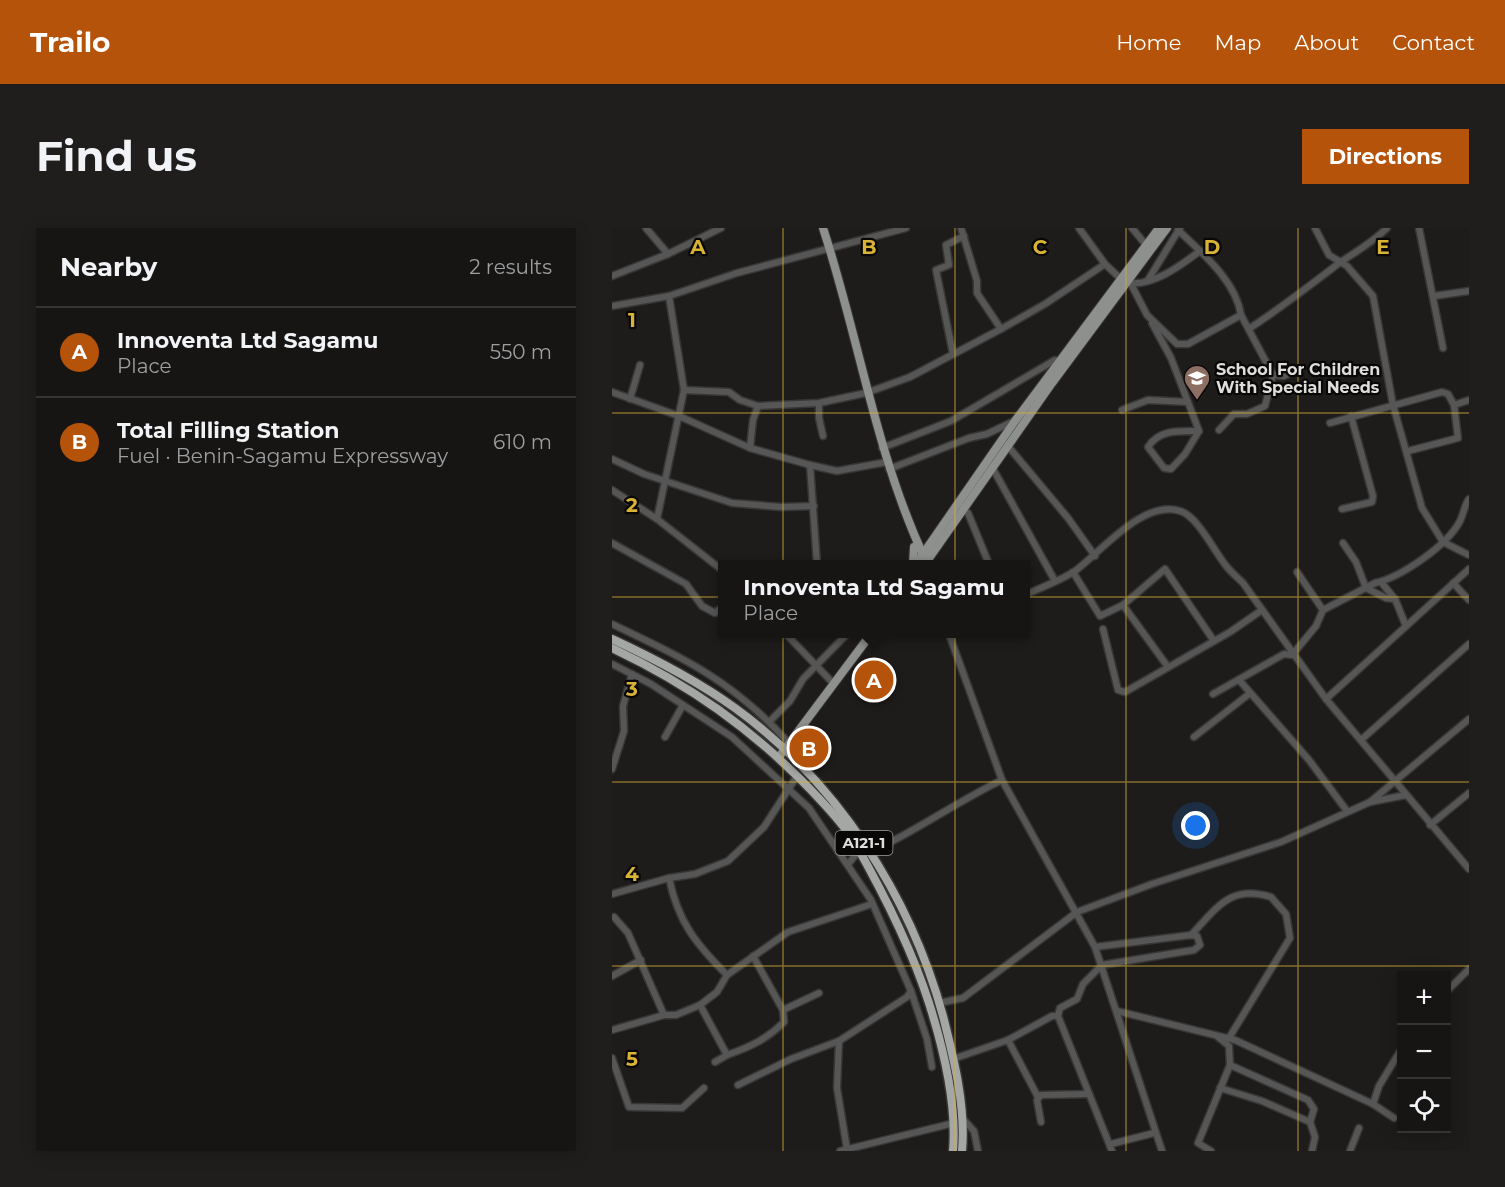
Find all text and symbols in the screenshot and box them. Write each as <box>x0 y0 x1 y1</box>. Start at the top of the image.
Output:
text: Trailo <box>30 25 110 59</box>
text: Home <box>1116 30 1181 55</box>
text: Map <box>1214 30 1261 55</box>
text: About <box>1294 30 1359 55</box>
text: Contact <box>1392 30 1475 55</box>
button: Directions <box>1302 129 1469 184</box>
text: Find us <box>36 130 197 182</box>
text: A <box>689 235 706 259</box>
text: B <box>861 235 877 259</box>
text: C <box>1033 235 1048 259</box>
text: D <box>1204 235 1220 259</box>
text: E <box>1376 235 1390 259</box>
text: Nearby <box>60 251 157 283</box>
text: 2 results <box>469 255 552 279</box>
text: 1 <box>628 308 636 332</box>
text: Innoventa Ltd Sagamu <box>117 327 378 354</box>
text: A <box>72 340 87 364</box>
text: 550 m <box>490 340 552 364</box>
text: Place <box>117 354 172 378</box>
place label: School For Children With Special Needs <box>1216 360 1380 397</box>
school or university icon: School For Children With Special Needs <box>1182 363 1212 401</box>
text: Total Filling Station <box>117 417 339 444</box>
text: B <box>72 430 87 454</box>
text: 610 m <box>493 430 552 454</box>
text: Fuel · Benin-Sagamu Expressway <box>117 444 448 468</box>
text: 2 <box>626 493 638 517</box>
popup <box>718 560 1030 638</box>
text: Innoventa Ltd Sagamu <box>743 574 1005 601</box>
text: Place <box>743 601 798 625</box>
pin: A <box>854 658 894 702</box>
text: 3 <box>625 677 638 701</box>
pin: B <box>790 726 828 770</box>
your location <box>1181 811 1210 840</box>
road number: A121-1 <box>836 831 892 855</box>
text: 4 <box>625 862 639 886</box>
map controls <box>1397 971 1451 1133</box>
button: + <box>1397 971 1451 1025</box>
button: − <box>1397 1025 1451 1079</box>
text: 5 <box>626 1047 638 1071</box>
button: locate <box>1397 1079 1451 1133</box>

